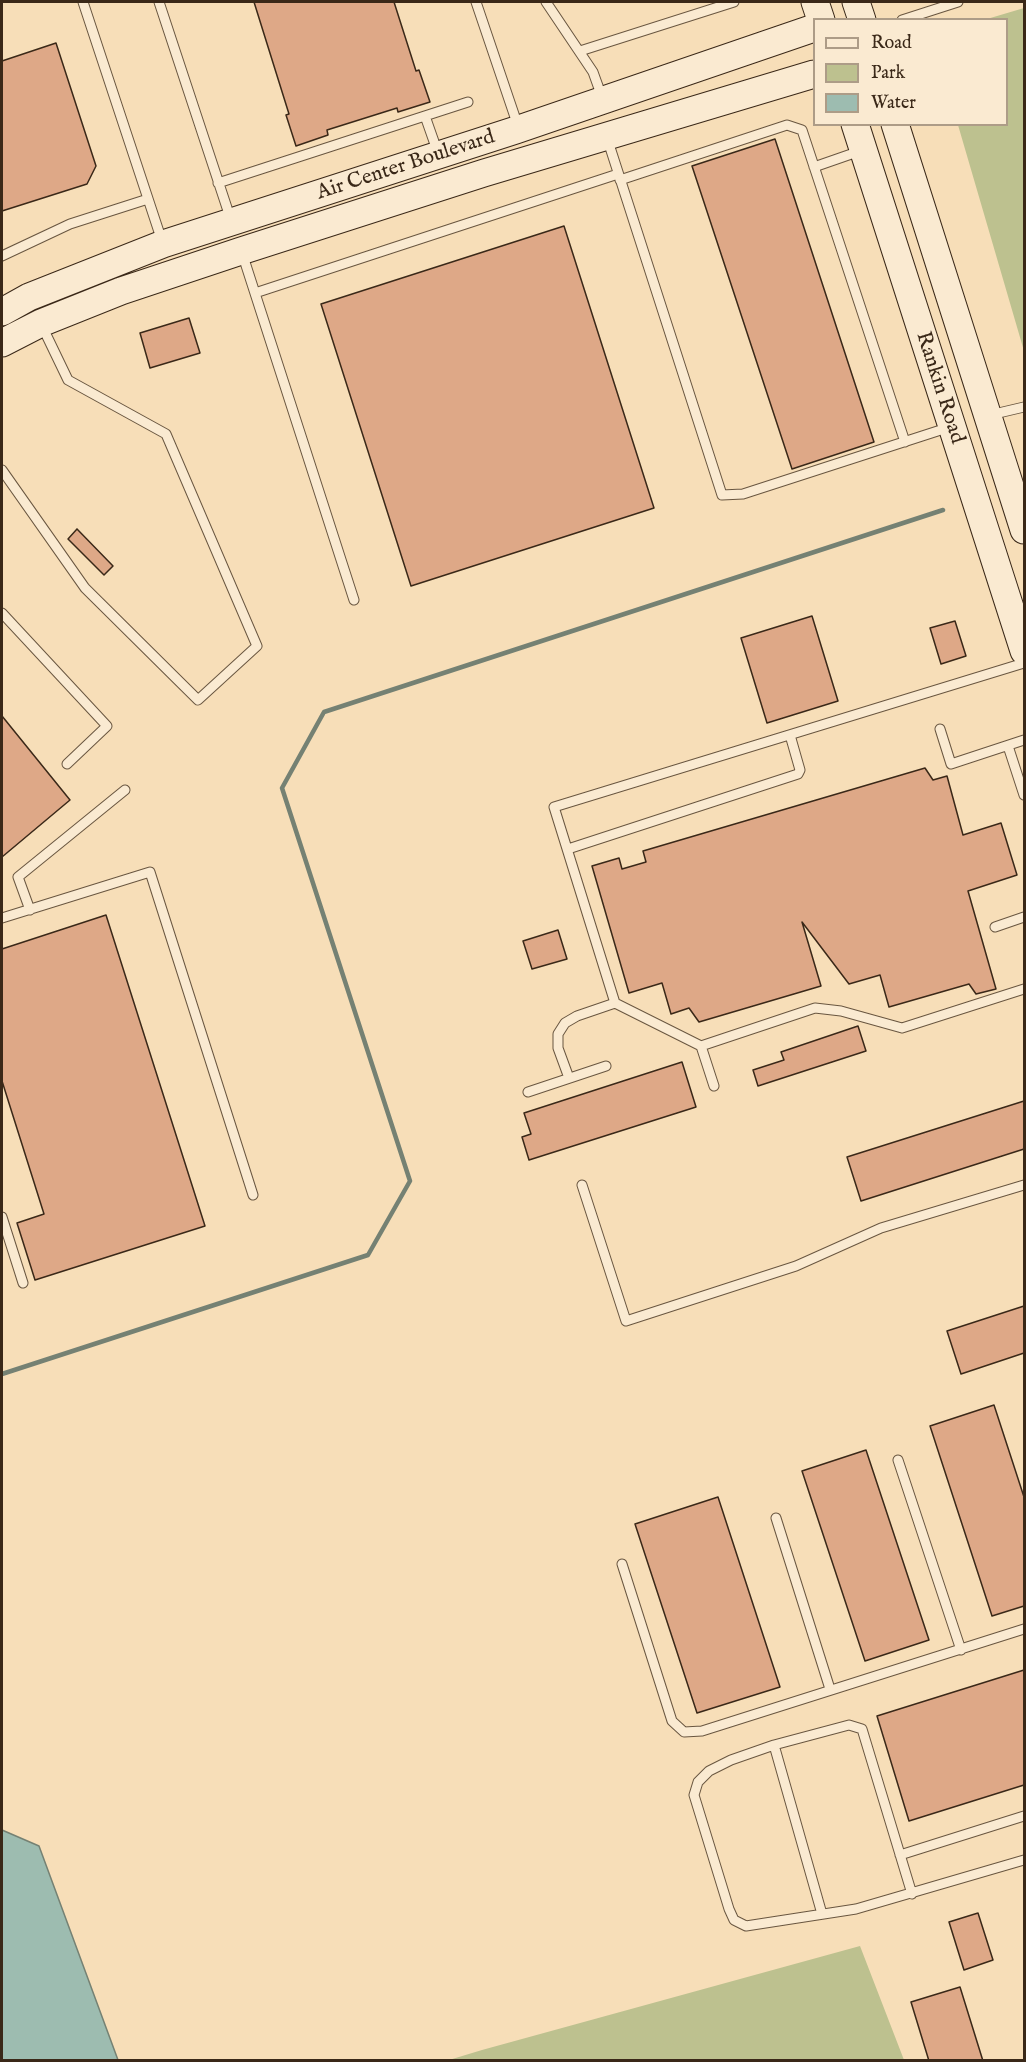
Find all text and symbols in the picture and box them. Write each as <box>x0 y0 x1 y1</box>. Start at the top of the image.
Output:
legend <box>813 18 1008 126</box>
text: Road <box>871 32 912 55</box>
text: Park <box>871 62 905 85</box>
text: Water <box>871 92 916 115</box>
street label: Air Center Boulevard <box>314 125 498 207</box>
street label: Rankin Road <box>909 329 969 447</box>

